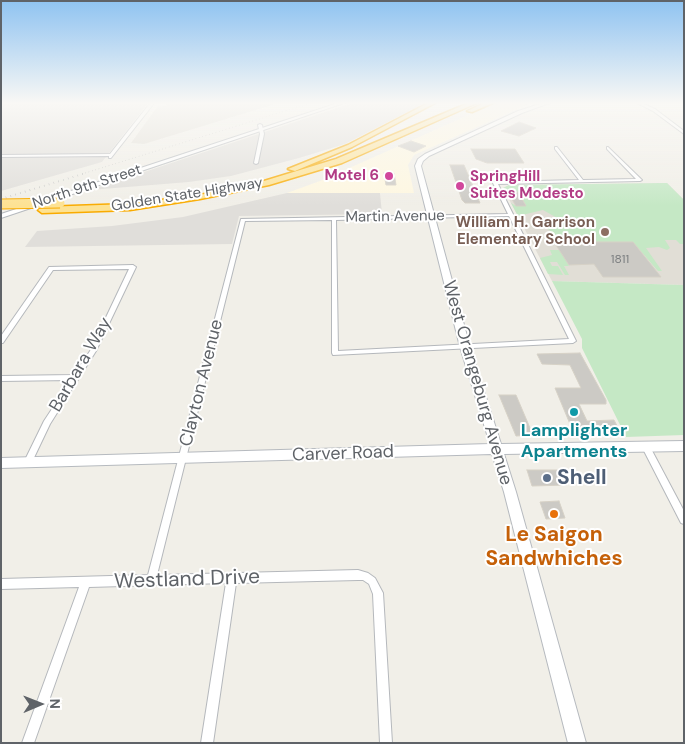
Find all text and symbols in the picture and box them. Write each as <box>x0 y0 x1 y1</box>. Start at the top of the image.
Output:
street label: North 9th Street <box>30 161 144 213</box>
place label: Motel 6 <box>324 167 379 185</box>
place label: SpringHill Suites Modesto <box>470 168 584 203</box>
marker: Motel 6 <box>383 170 395 182</box>
street label: Golden State Highway <box>110 174 264 216</box>
marker: SpringHill Suites Modesto <box>454 180 466 192</box>
street label: Martin Avenue <box>345 207 445 227</box>
place label: William H. Garrison Elementary School <box>456 214 595 249</box>
marker: William H. Garrison Elementary School <box>599 226 611 238</box>
house number: 1811 <box>611 253 629 267</box>
street label: West Orangeburg Avenue <box>437 278 517 488</box>
street label: Barbara Way <box>45 314 117 416</box>
street label: Clayton Avenue <box>176 317 228 449</box>
marker: Lamplighter Apartments <box>568 406 580 418</box>
place label: Lamplighter Apartments <box>521 420 627 462</box>
street label: Carver Road <box>292 441 394 467</box>
place label: Shell <box>557 465 607 491</box>
marker: Shell <box>541 472 553 484</box>
marker: Le Saigon Sandwhiches <box>548 508 560 520</box>
place label: Le Saigon Sandwhiches <box>485 522 623 572</box>
street label: Westland Drive <box>114 565 260 595</box>
north arrow <box>15 679 65 729</box>
text: N <box>46 698 64 709</box>

